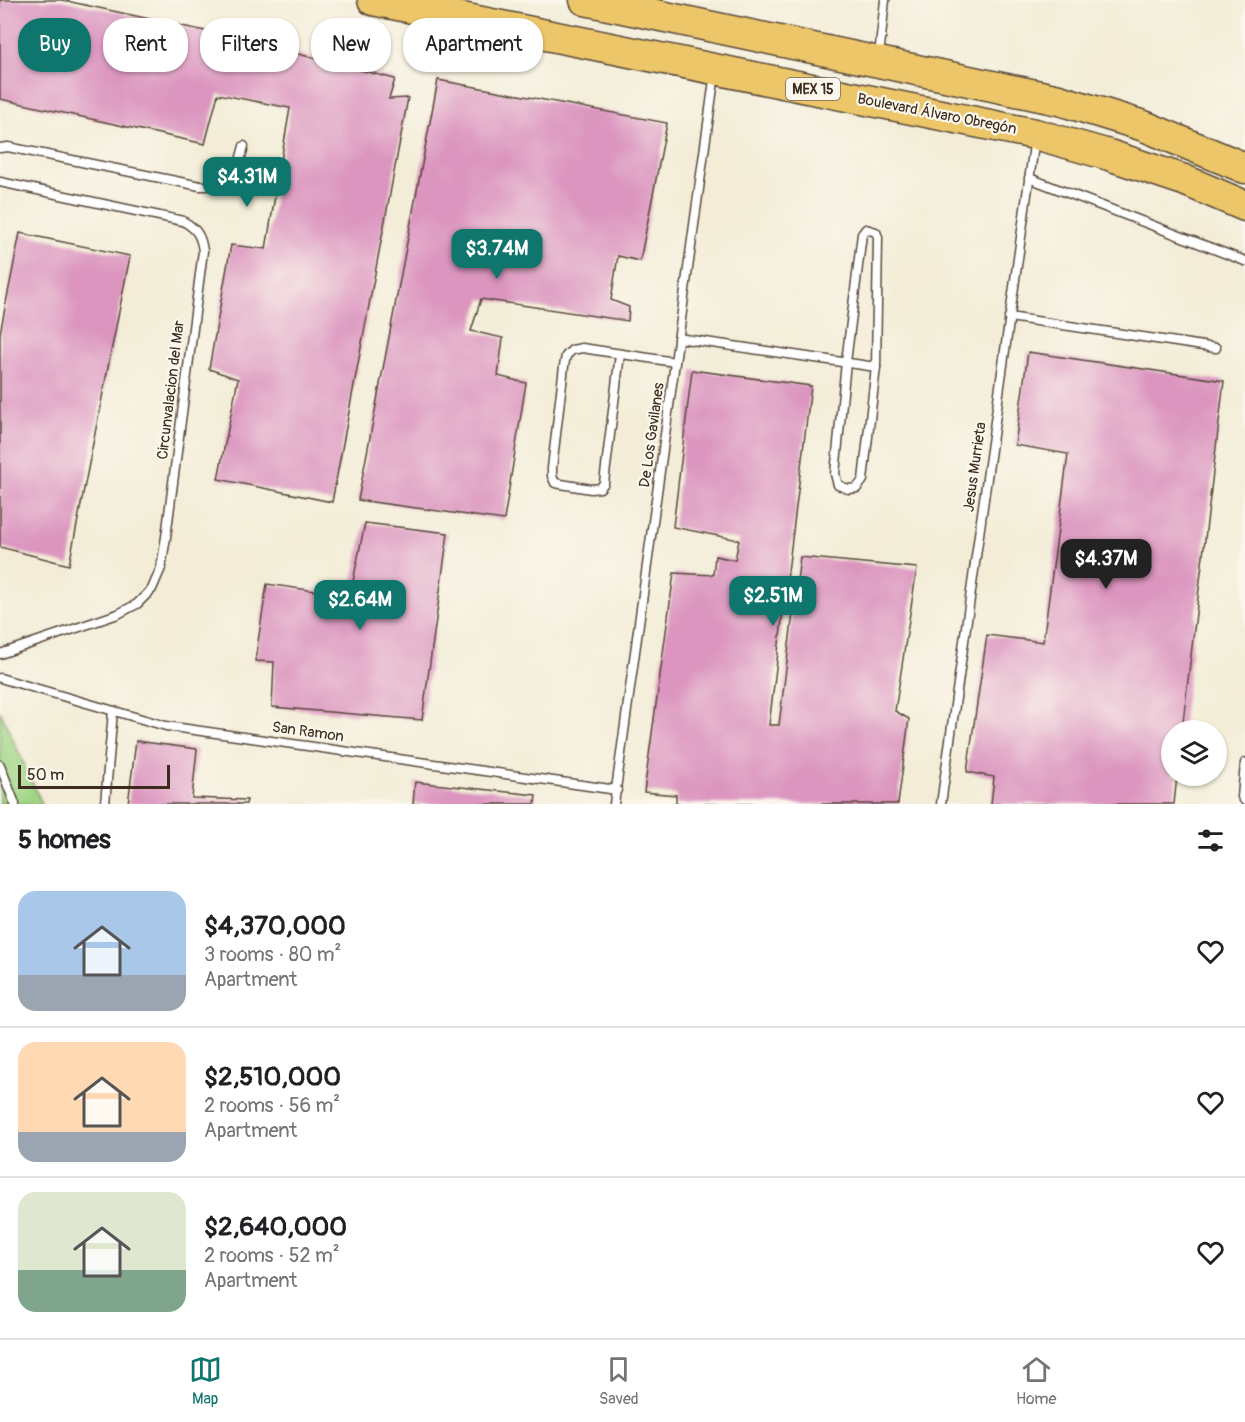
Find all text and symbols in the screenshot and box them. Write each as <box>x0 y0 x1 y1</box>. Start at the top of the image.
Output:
chip: Buy <box>18 18 91 72</box>
chip: Rent <box>103 18 188 72</box>
chip: Filters <box>200 18 299 72</box>
chip: New <box>311 18 391 72</box>
chip: Apartment <box>403 18 543 72</box>
road number: MEX 15 <box>786 78 840 100</box>
street label: Boulevard Álvaro Obregón <box>856 89 1018 139</box>
pin: $4.31M <box>198 157 296 208</box>
text: $4.31M <box>217 164 277 189</box>
pin: $3.74M <box>448 229 546 280</box>
text: $3.74M <box>466 236 528 261</box>
street label: Circunvalacion del Mar <box>153 319 189 461</box>
street label: De Los Gavilanes <box>635 381 669 489</box>
street label: Jesus Murrieta <box>959 421 991 513</box>
pin: $4.37M <box>1057 539 1155 590</box>
text: $4.37M <box>1075 546 1137 571</box>
pin: $2.51M <box>724 576 822 627</box>
pin: $2.64M <box>311 580 409 631</box>
text: $2.51M <box>743 583 803 608</box>
text: $2.64M <box>328 587 392 612</box>
street label: San Ramon <box>271 718 345 746</box>
map controls <box>1161 720 1227 786</box>
button: layers <box>1161 720 1227 786</box>
scale bar <box>18 762 170 790</box>
text: 50 m <box>27 765 64 785</box>
text: 5 homes <box>18 824 111 856</box>
icon: filters <box>1194 824 1227 857</box>
text: $4,370,000 <box>204 910 346 942</box>
icon: home <box>66 915 138 987</box>
icon: heart <box>1194 935 1227 968</box>
text: 3 rooms · 80 m² <box>204 942 341 967</box>
text: Apartment <box>204 967 297 992</box>
text: $2,510,000 <box>204 1061 341 1093</box>
icon: home <box>66 1066 138 1138</box>
icon: heart <box>1194 1086 1227 1119</box>
text: 2 rooms · 56 m² <box>204 1093 340 1118</box>
text: Apartment <box>204 1118 297 1143</box>
text: $2,640,000 <box>204 1211 347 1243</box>
icon: home <box>66 1216 138 1288</box>
icon: heart <box>1194 1236 1227 1269</box>
text: 2 rooms · 52 m² <box>204 1243 340 1268</box>
text: Apartment <box>204 1268 297 1293</box>
tab: Map <box>189 1353 222 1409</box>
tab: Saved <box>599 1353 639 1409</box>
tab: Home <box>1016 1353 1056 1409</box>

